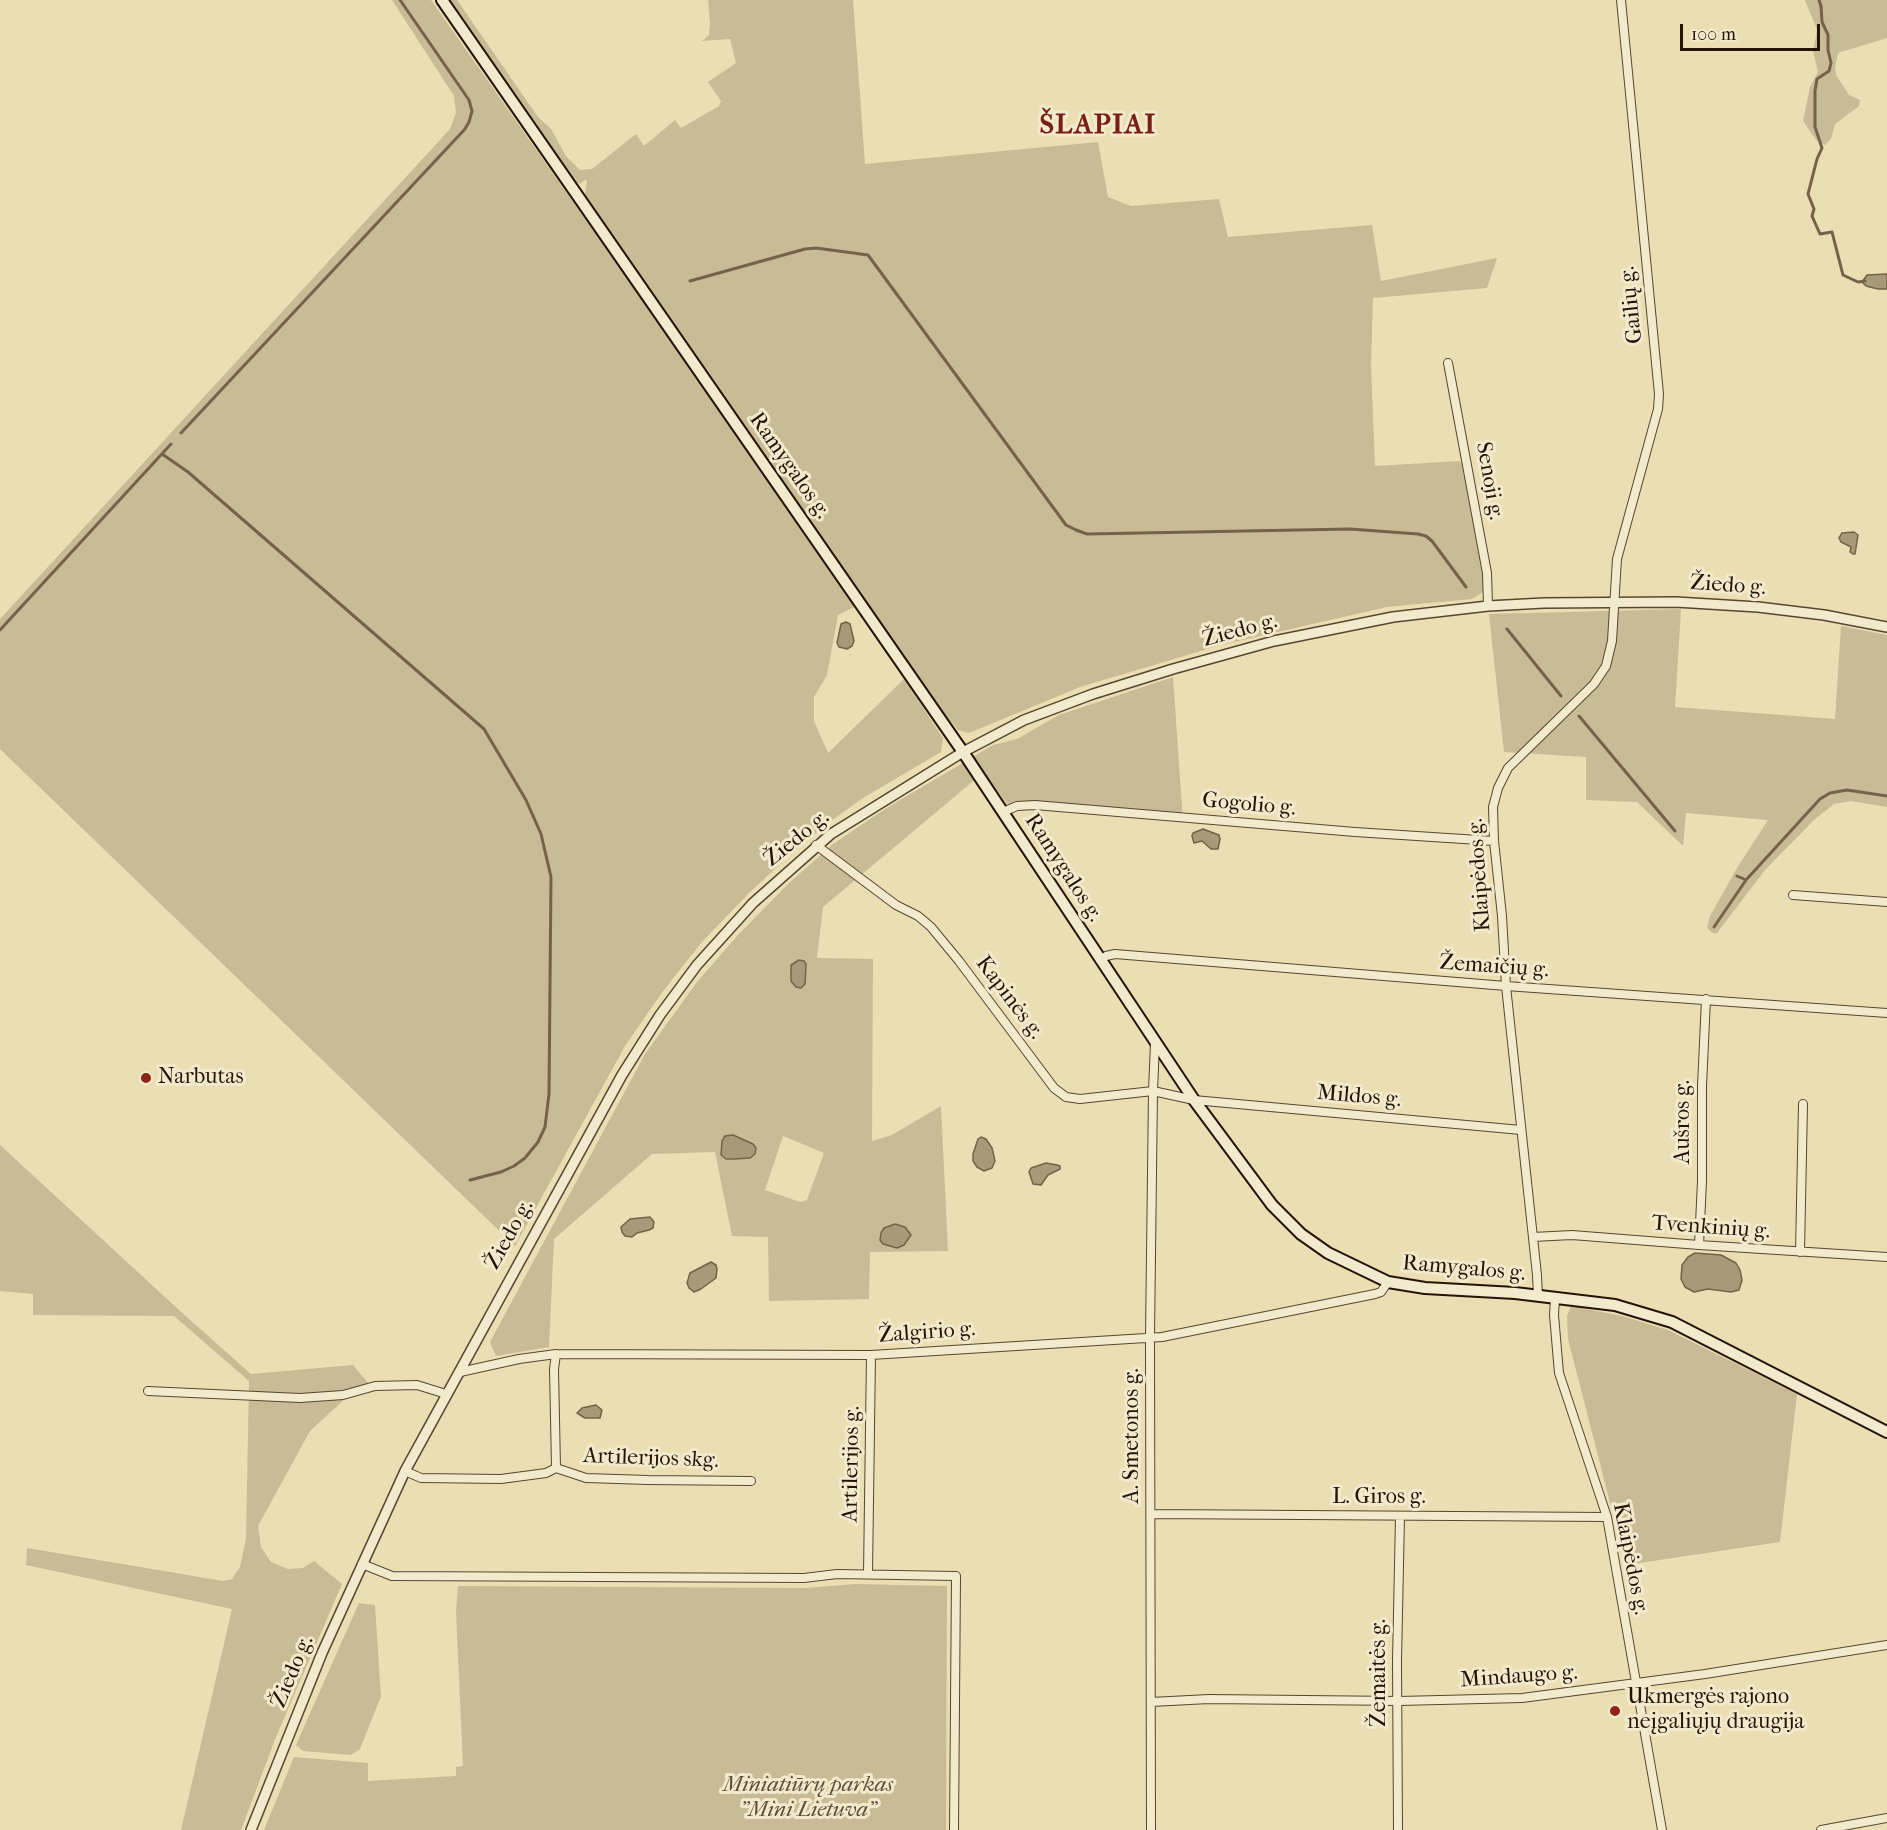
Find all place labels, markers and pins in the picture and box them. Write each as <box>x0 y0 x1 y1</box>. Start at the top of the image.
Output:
place label: Narbutas <box>158 1065 244 1091</box>
marker: Narbutas <box>139 1071 153 1085</box>
place label: Ukmergės rajono neįgaliųjų draugija <box>1627 1685 1805 1736</box>
marker: Ukmergės rajono neįgaliųjų draugija <box>1608 1704 1622 1718</box>

